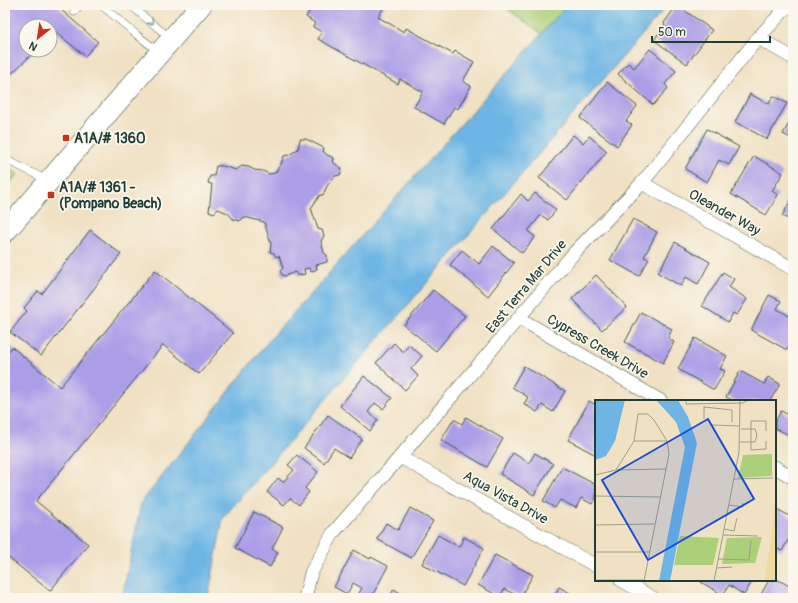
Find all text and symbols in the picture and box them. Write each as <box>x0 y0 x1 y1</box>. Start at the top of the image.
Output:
north arrow <box>18 18 58 58</box>
one-way arrow <box>146 18 153 25</box>
scale bar <box>652 18 770 44</box>
text: 50 m <box>658 25 686 40</box>
text: N <box>26 38 40 54</box>
place label: A1A/# 1360 <box>74 130 146 147</box>
marker: A1A/# 1360 <box>61 133 71 143</box>
place label: A1A/# 1361 - (Pompano Beach) <box>59 179 162 212</box>
street label: Oleander Way <box>686 186 764 239</box>
marker: A1A/# 1361 - (Pompano Beach) <box>46 190 56 200</box>
street label: East Terra Mar Drive <box>482 236 570 336</box>
street label: Cypress Creek Drive <box>544 310 652 382</box>
inset map <box>595 400 776 581</box>
street label: Aqua Vista Drive <box>460 467 551 528</box>

